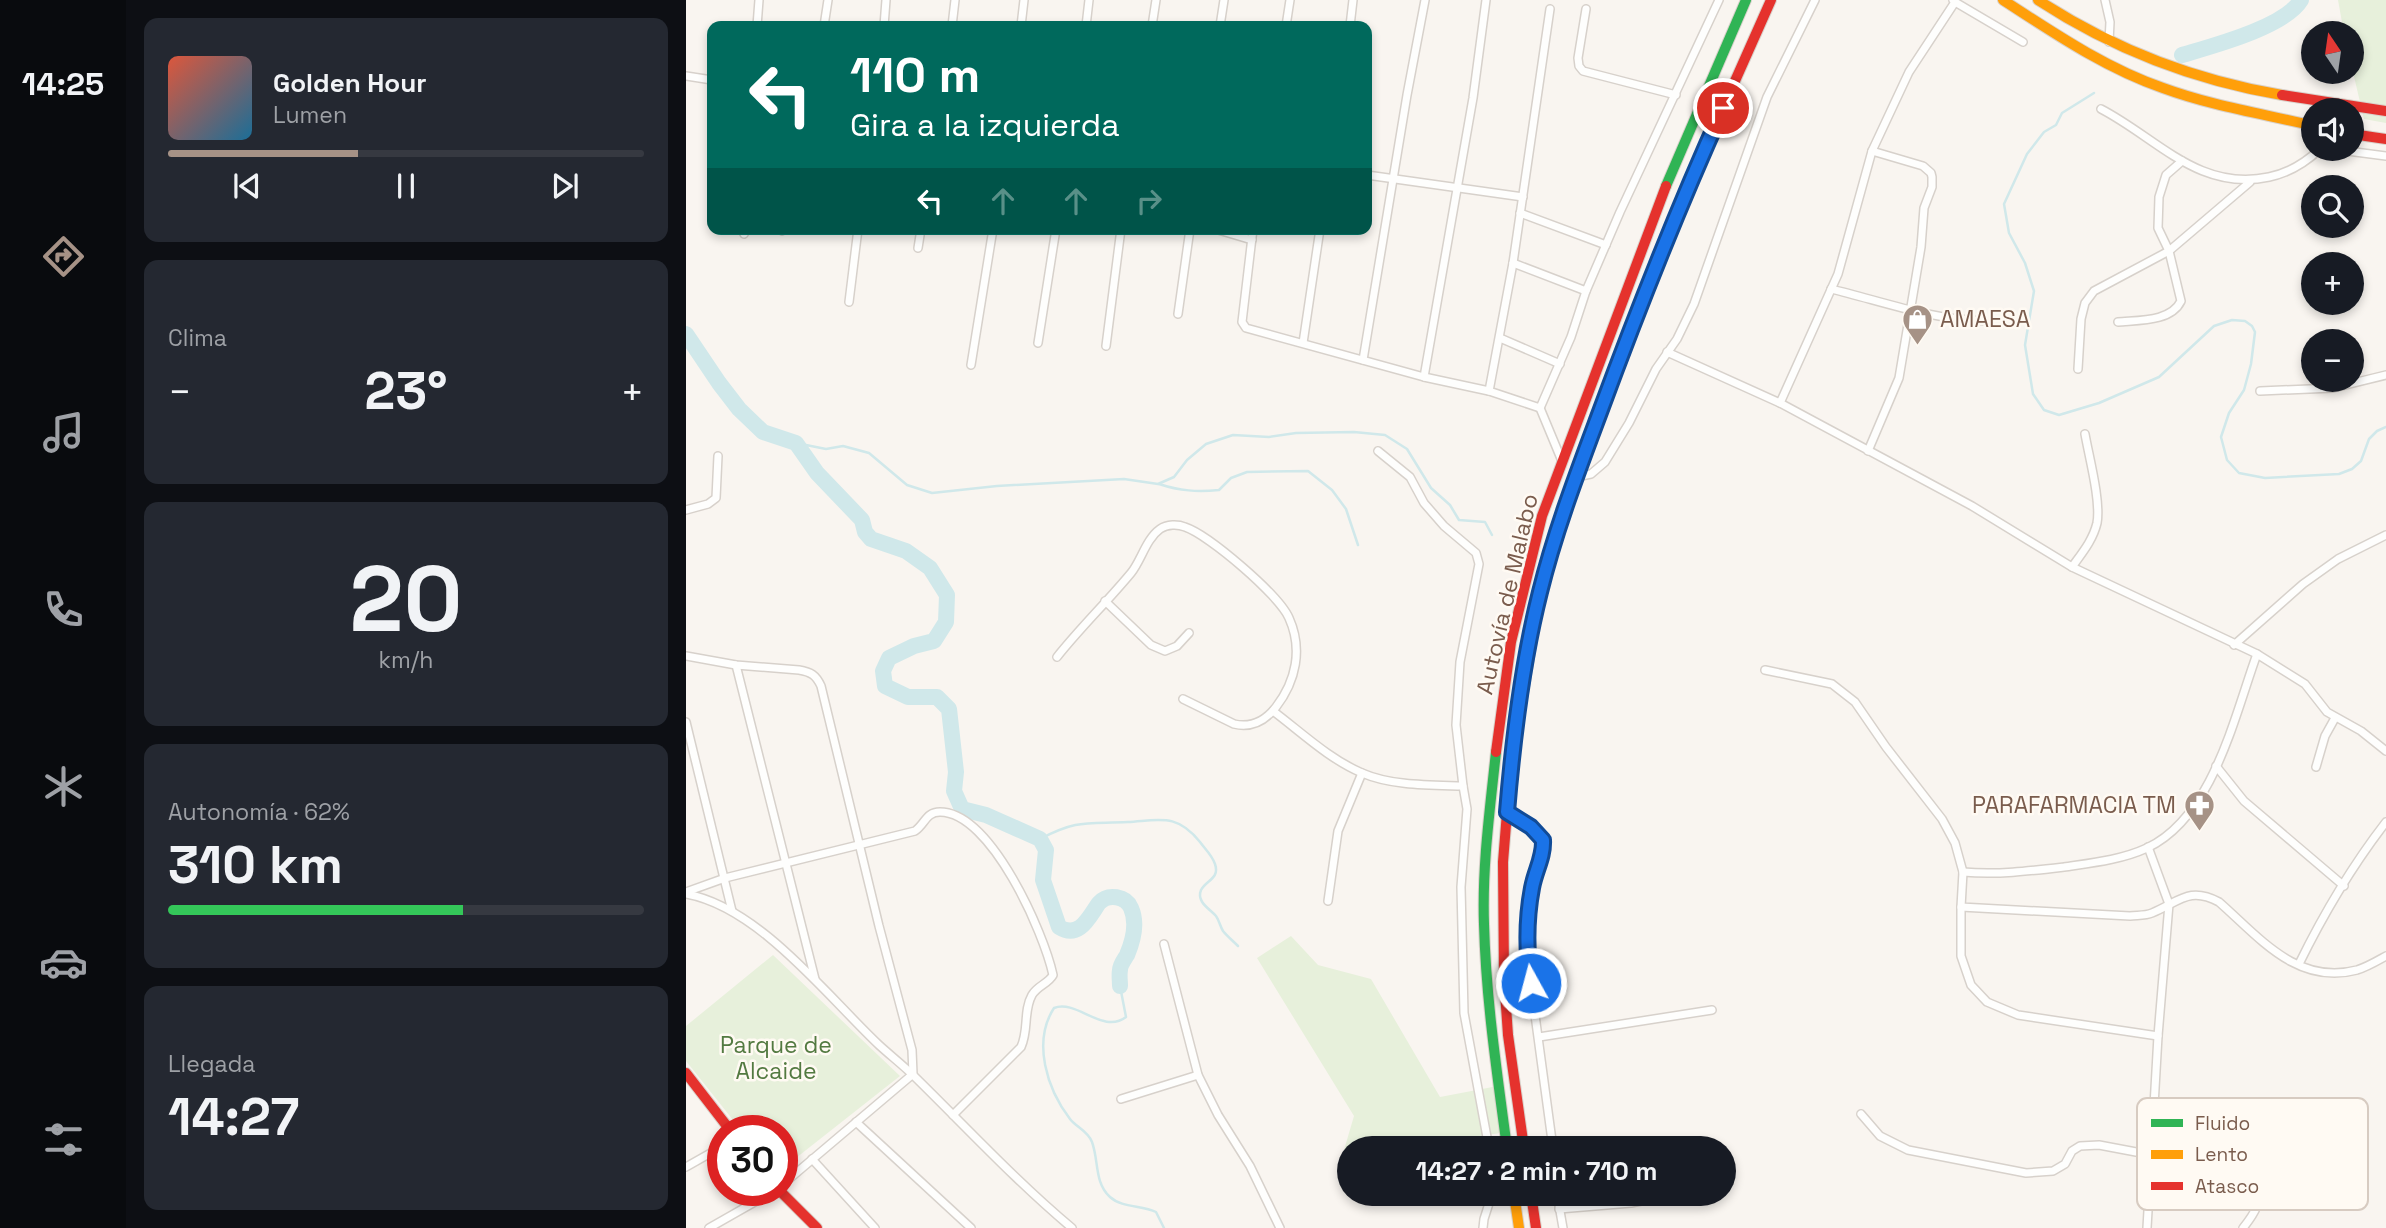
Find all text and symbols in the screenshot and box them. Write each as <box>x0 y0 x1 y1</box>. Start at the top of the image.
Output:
north arrow <box>2301 21 2364 84</box>
map controls <box>2301 21 2364 392</box>
text: 110 m <box>850 44 980 106</box>
icon: left <box>735 49 826 140</box>
text: 14:25 <box>22 64 104 104</box>
text: Golden Hour <box>273 66 427 100</box>
pin <box>1693 78 1753 138</box>
icon: arrive <box>1704 89 1742 127</box>
button: sound <box>2301 98 2364 161</box>
text: Lumen <box>273 100 347 130</box>
text: Gira a la izquierda <box>850 105 1120 145</box>
icon: previous <box>228 167 266 205</box>
icon: pause <box>387 167 425 205</box>
icon: next <box>546 167 584 205</box>
button: search <box>2301 175 2364 238</box>
icon: left <box>911 182 949 220</box>
icon: ahead <box>984 182 1022 220</box>
icon: ahead <box>1057 182 1095 220</box>
icon: right <box>1130 182 1168 220</box>
icon: directions <box>39 232 88 281</box>
button: + <box>2301 252 2364 315</box>
shop icon: AMAESA <box>1900 302 1934 346</box>
place label: AMAESA <box>1940 304 2030 334</box>
text: Clima <box>168 323 227 353</box>
button: − <box>2301 329 2364 392</box>
text: 23° <box>365 358 448 424</box>
text: − <box>168 368 192 416</box>
text: + <box>620 368 644 416</box>
icon: music <box>39 408 88 457</box>
street label: Autovía de Malabo <box>1469 491 1545 697</box>
text: 20 <box>349 541 463 658</box>
icon: phone <box>39 585 88 634</box>
text: km/h <box>379 645 433 675</box>
icon: climate <box>39 762 88 811</box>
pharmacy icon: PARAFARMACIA TM <box>2182 788 2216 832</box>
place label: PARAFARMACIA TM <box>1972 790 2176 820</box>
text: Autonomía · 62% <box>168 797 350 827</box>
text: 310 km <box>168 832 343 898</box>
icon: car <box>39 938 88 987</box>
position arrow <box>1494 946 1568 1020</box>
park label: Parque de Alcaide <box>720 1030 832 1086</box>
text: Llegada <box>168 1049 256 1079</box>
text: 14:27 <box>168 1084 299 1150</box>
legend <box>2137 1098 2368 1210</box>
text: Fluido <box>2195 1111 2250 1136</box>
icon: filters <box>39 1115 88 1164</box>
speed limit sign: 30 <box>707 1115 798 1206</box>
text: Lento <box>2195 1142 2248 1167</box>
text: 14:27 · 2 min · 710 m <box>1415 1154 1658 1188</box>
text: Atasco <box>2195 1174 2259 1199</box>

